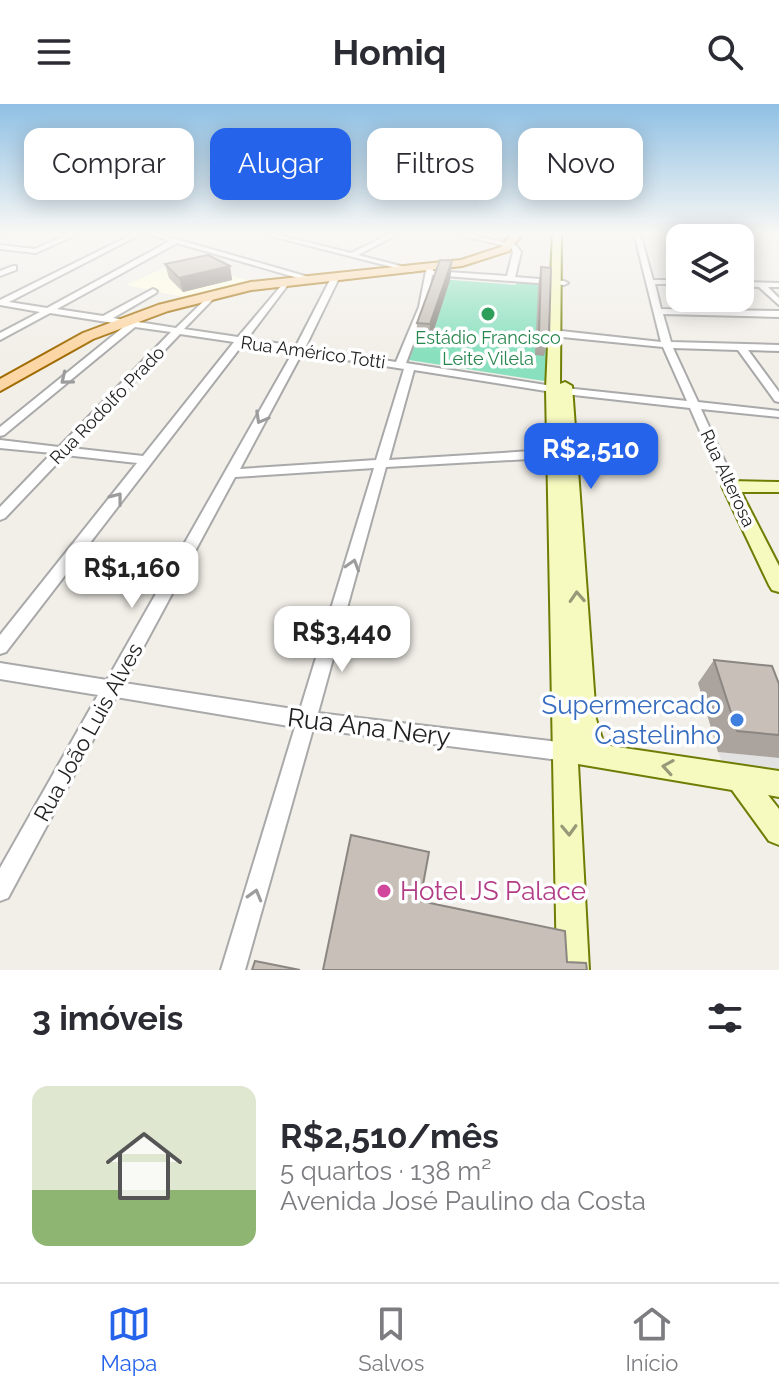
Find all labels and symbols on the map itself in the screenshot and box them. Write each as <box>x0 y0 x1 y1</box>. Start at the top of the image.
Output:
marker: Estádio Francisco Leite Vilela <box>479 305 497 323</box>
place label: Estádio Francisco Leite Vilela <box>415 327 561 369</box>
street label: Rua Américo Totti <box>239 331 387 373</box>
street label: Rua Rodolfo Prado <box>45 341 169 468</box>
one-way arrow <box>61 369 76 384</box>
one-way arrow <box>255 409 271 423</box>
pin: R$2,510 <box>517 423 665 491</box>
street label: Rua Alterosa <box>696 426 760 530</box>
one-way arrow <box>108 492 122 507</box>
pin: R$1,160 <box>58 542 206 610</box>
one-way arrow <box>344 559 360 573</box>
one-way arrow <box>568 590 585 603</box>
pin: R$3,440 <box>268 606 416 674</box>
street label: Rua João Luis Alves <box>28 638 148 826</box>
place label: Supermercado Castelinho <box>541 690 721 750</box>
street label: Rua Ana Nery <box>286 702 452 752</box>
marker: Supermercado Castelinho <box>728 711 746 729</box>
one-way arrow <box>661 760 675 777</box>
one-way arrow <box>561 824 578 837</box>
place label: Hotel JS Palace <box>400 876 586 906</box>
marker: Hotel JS Palace <box>375 882 393 900</box>
one-way arrow <box>246 889 262 903</box>

